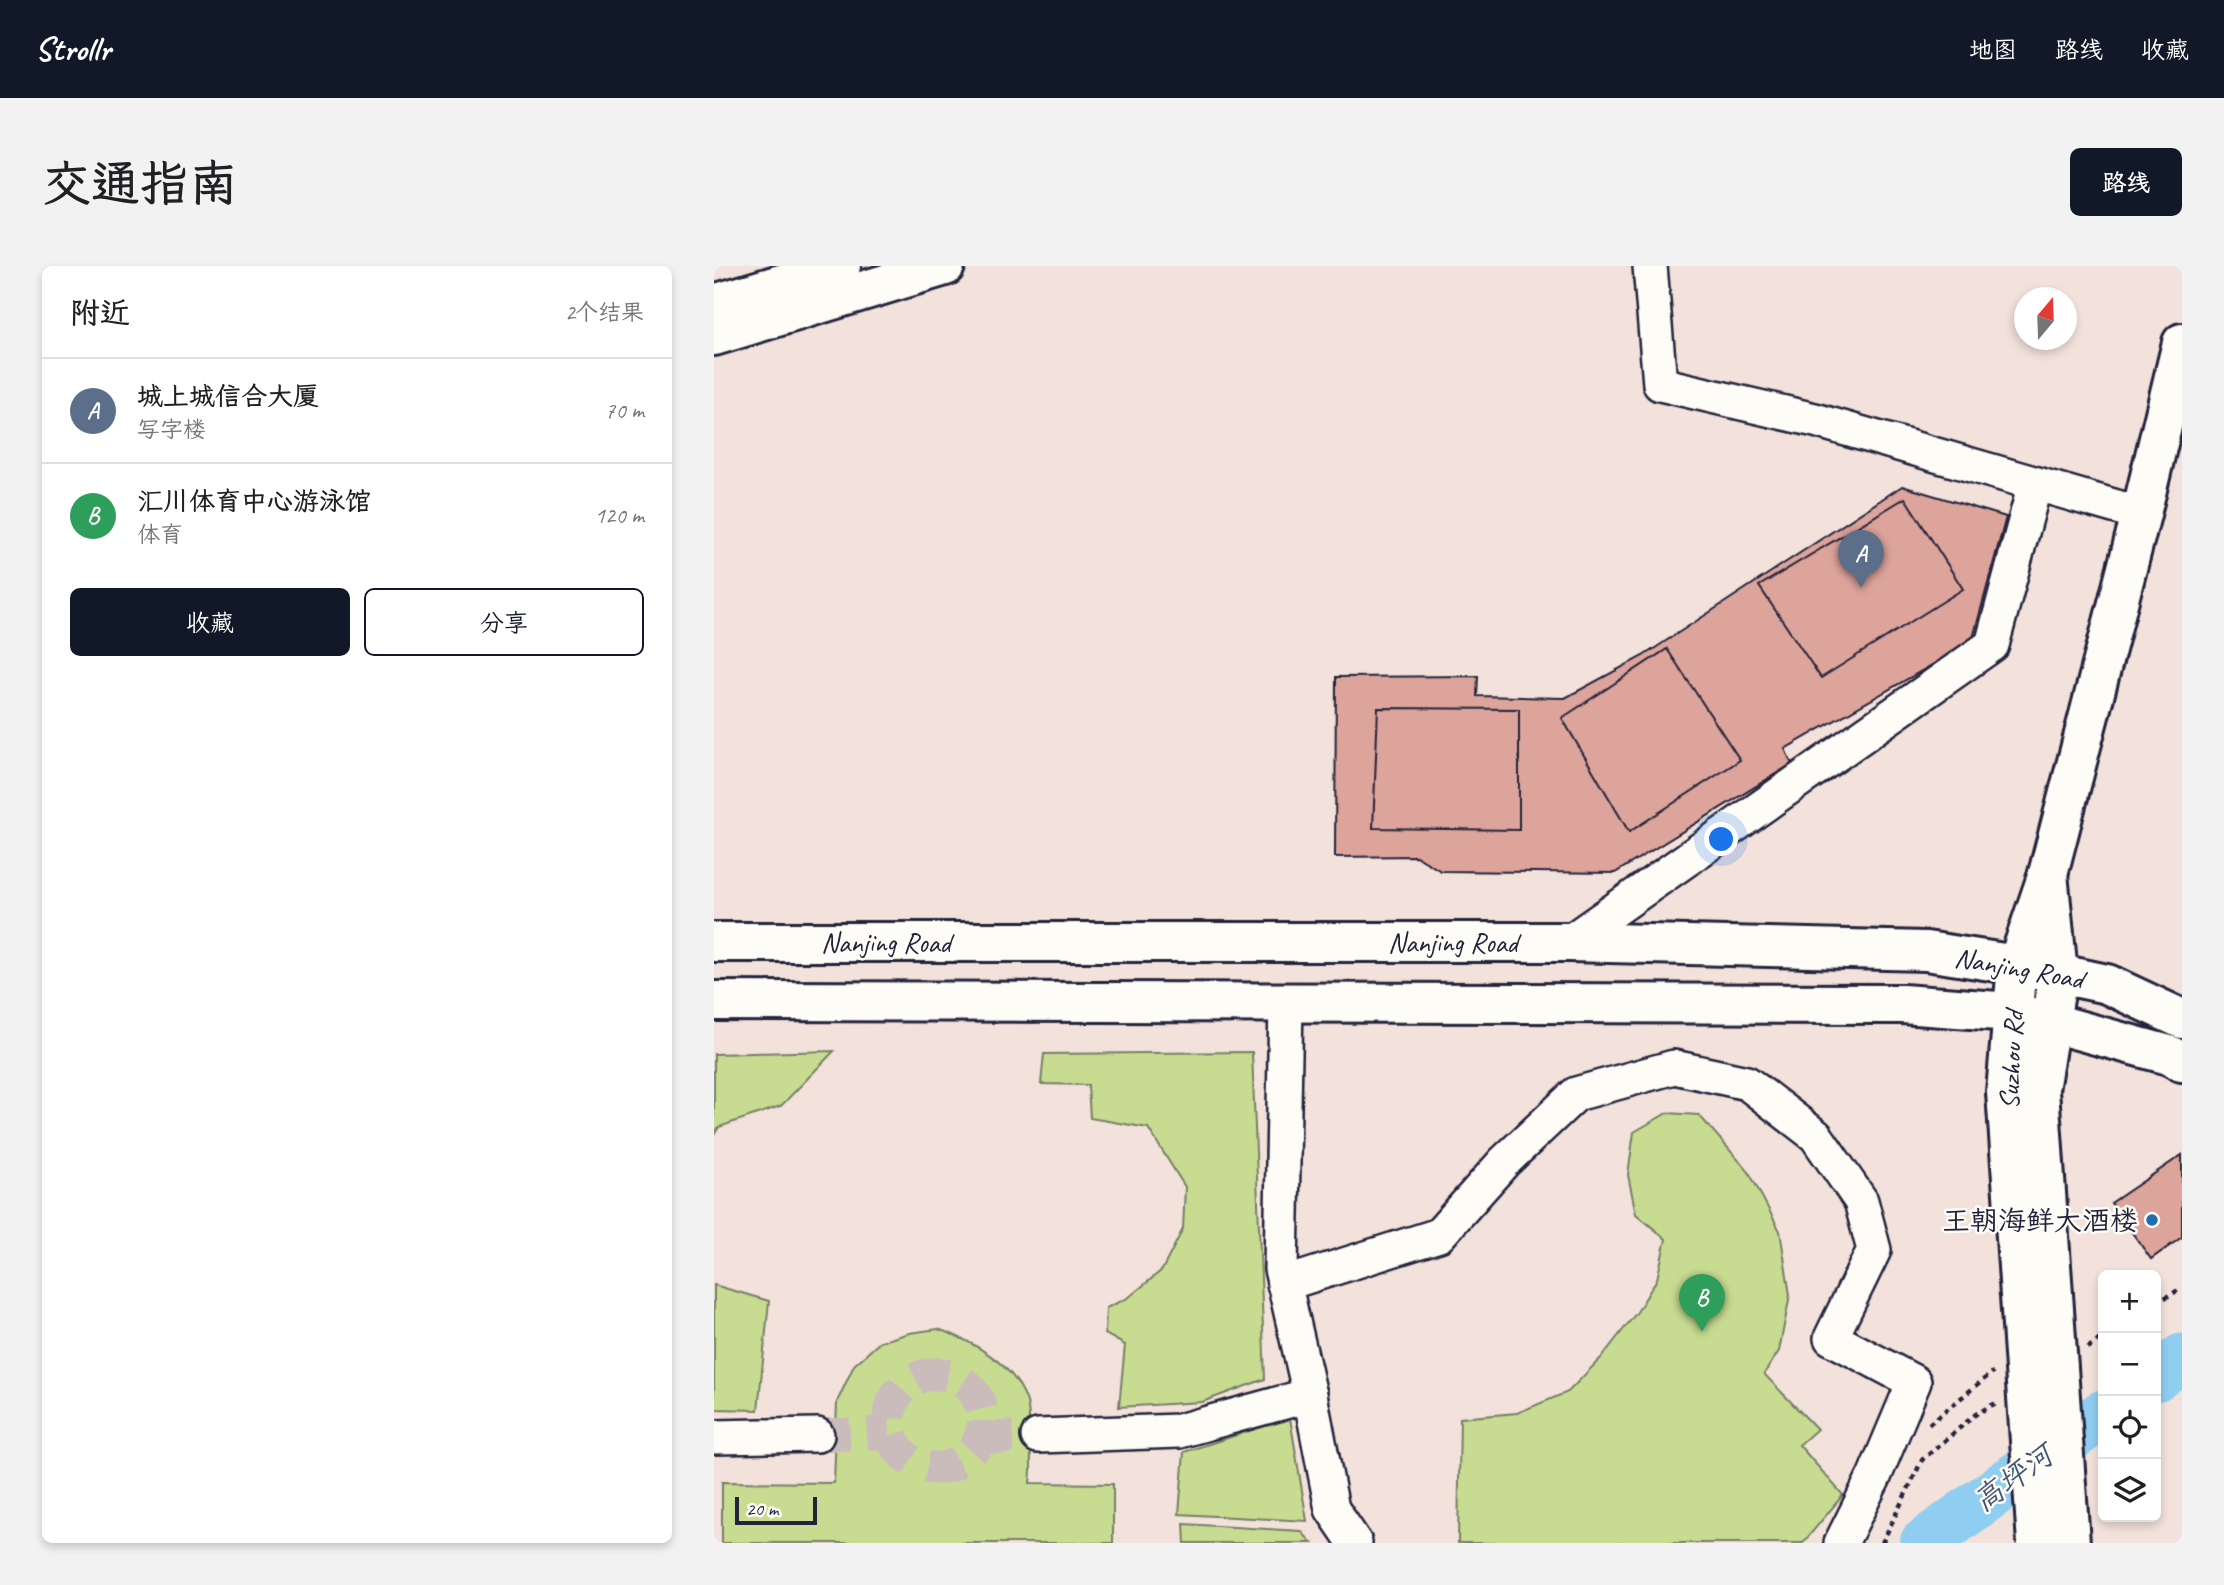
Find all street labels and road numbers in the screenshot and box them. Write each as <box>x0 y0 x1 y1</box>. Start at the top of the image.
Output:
street label: Nanjing Road <box>821 925 955 960</box>
street label: Nanjing Road <box>1388 925 1522 960</box>
street label: Nanjing Road <box>1952 939 2090 997</box>
street label: Suzhou Rd <box>1991 1006 2031 1110</box>

